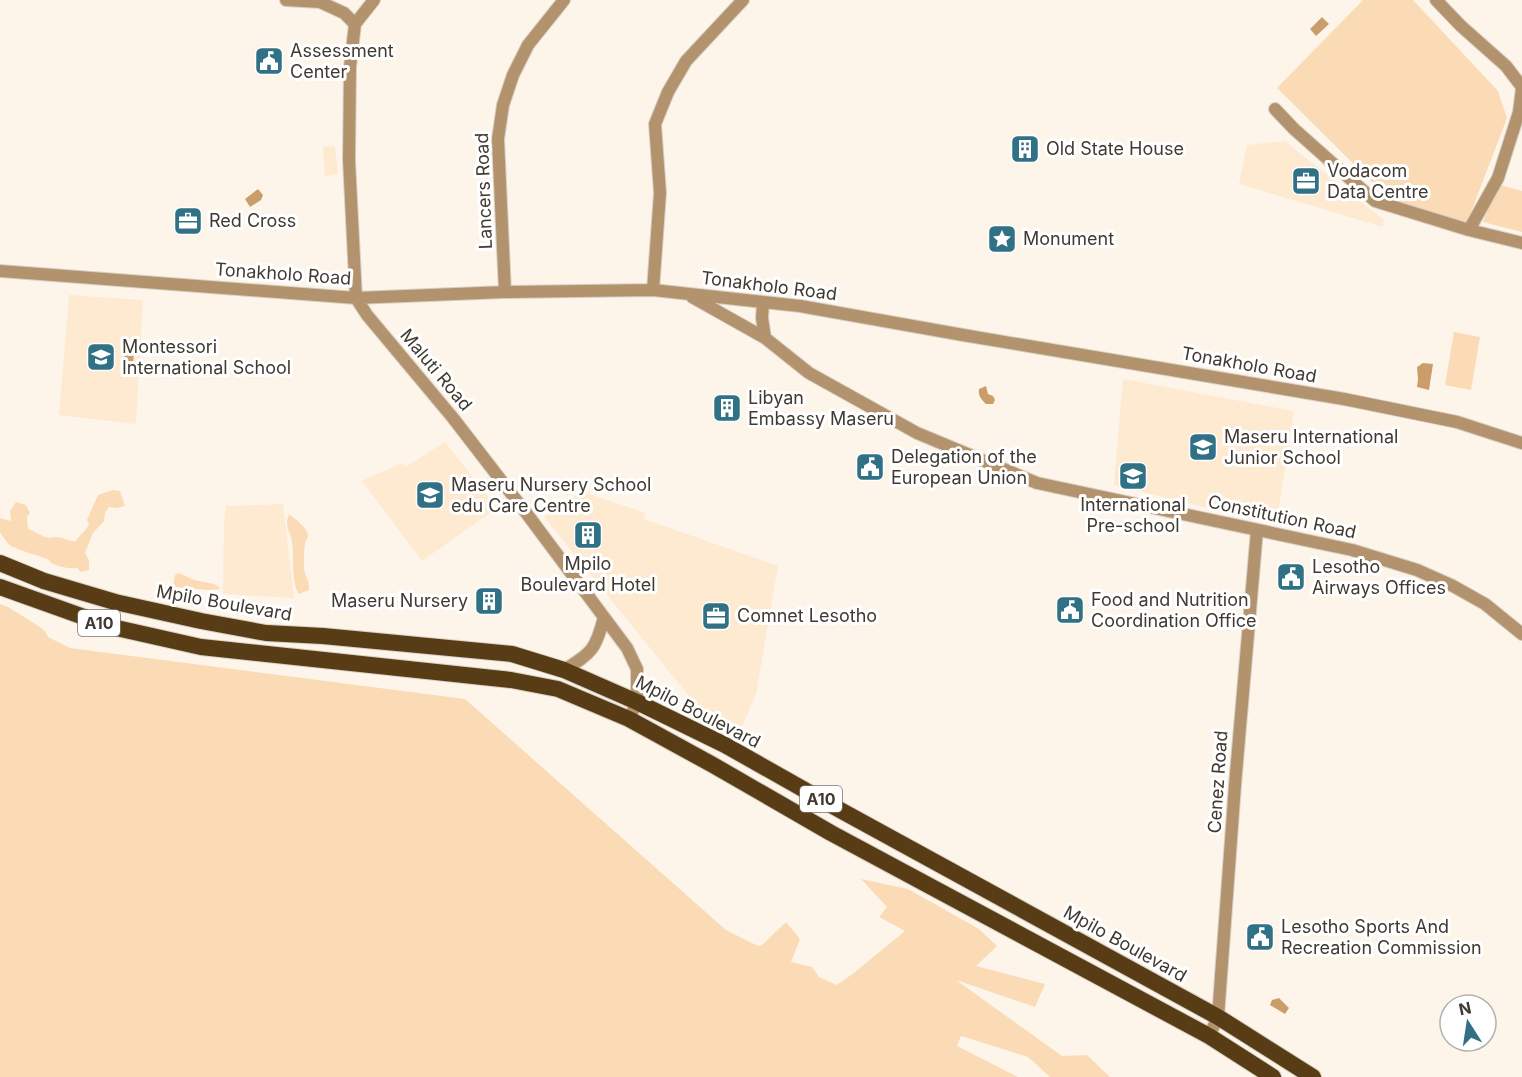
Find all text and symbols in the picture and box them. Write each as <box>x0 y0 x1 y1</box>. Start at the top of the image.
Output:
place label: Assessment Center <box>290 40 394 82</box>
public building icon: Assessment Center <box>253 45 285 77</box>
street label: Lancers Road <box>471 132 496 250</box>
building icon: Old State House <box>1009 133 1041 165</box>
place label: Old State House <box>1046 138 1184 159</box>
place label: Vodacom Data Centre <box>1327 160 1428 202</box>
office icon: Vodacom Data Centre <box>1290 165 1322 197</box>
office icon: Red Cross <box>172 205 204 237</box>
place label: Red Cross <box>209 210 296 231</box>
place icon: Monument <box>986 223 1018 255</box>
place label: Monument <box>1023 228 1114 249</box>
street label: Tonakholo Road <box>214 258 352 289</box>
street label: Tonakholo Road <box>700 267 838 304</box>
street label: Maluti Road <box>396 325 477 415</box>
place label: Montessori International School <box>122 336 291 378</box>
school or university icon: Montessori International School <box>85 341 117 373</box>
street label: Tonakholo Road <box>1180 342 1318 387</box>
place label: Libyan Embassy Maseru <box>748 387 894 429</box>
building icon: Libyan Embassy Maseru <box>711 392 743 424</box>
place label: Maseru International Junior School <box>1224 426 1398 468</box>
school or university icon: Maseru International Junior School <box>1187 431 1219 463</box>
place label: Delegation of the European Union <box>891 446 1037 488</box>
public building icon: Delegation of the European Union <box>854 451 886 483</box>
school or university icon: International Pre-school <box>1117 460 1149 492</box>
place label: Maseru Nursery School edu Care Centre <box>451 474 651 516</box>
school or university icon: Maseru Nursery School edu Care Centre <box>414 479 446 511</box>
street label: Constitution Road <box>1206 491 1358 542</box>
place label: International Pre-school <box>1080 494 1186 536</box>
building icon: Mpilo Boulevard Hotel <box>572 519 604 551</box>
place label: Mpilo Boulevard Hotel <box>520 553 656 595</box>
place label: Lesotho Airways Offices <box>1312 556 1446 598</box>
public building icon: Lesotho Airways Offices <box>1275 561 1307 593</box>
street label: Mpilo Boulevard <box>155 580 293 625</box>
building icon: Maseru Nursery <box>473 585 505 617</box>
place label: Food and Nutrition Coordination Office <box>1091 589 1257 631</box>
place label: Maseru Nursery <box>331 590 468 611</box>
public building icon: Food and Nutrition Coordination Office <box>1054 594 1086 626</box>
office icon: Comnet Lesotho <box>700 600 732 632</box>
place label: Comnet Lesotho <box>737 605 877 626</box>
road number: A10 <box>78 610 120 636</box>
street label: Mpilo Boulevard <box>632 671 764 752</box>
street label: Cenez Road <box>1203 730 1232 834</box>
road number: A10 <box>800 786 842 812</box>
street label: Mpilo Boulevard <box>1060 901 1190 986</box>
place label: Lesotho Sports And Recreation Commission <box>1281 916 1482 958</box>
public building icon: Lesotho Sports And Recreation Commission <box>1244 921 1276 953</box>
north arrow <box>1438 993 1498 1053</box>
text: N <box>1457 997 1473 1019</box>

